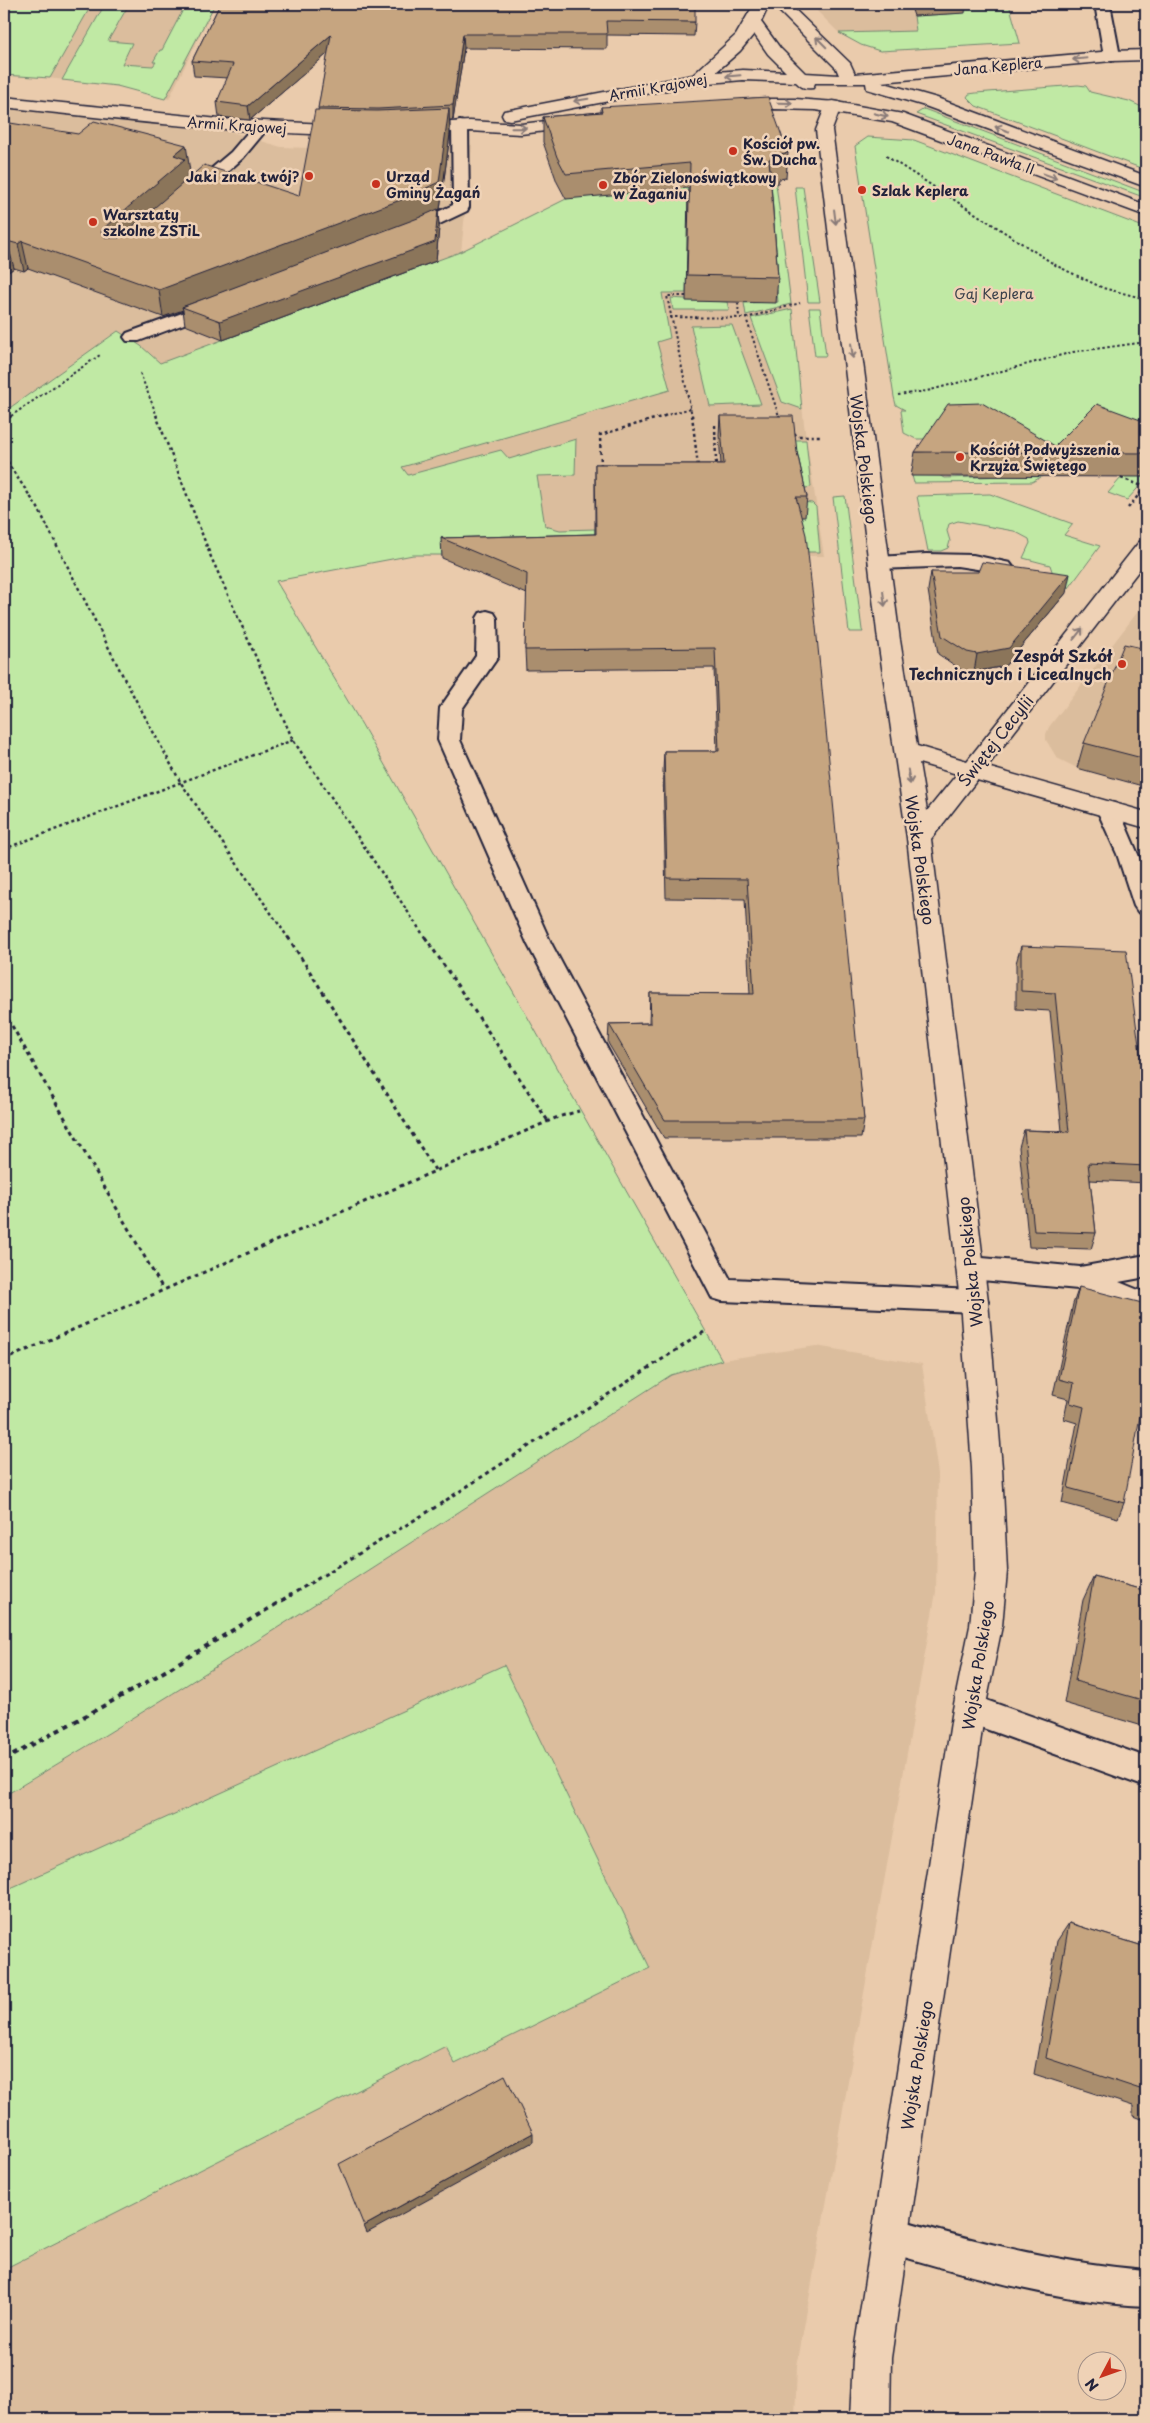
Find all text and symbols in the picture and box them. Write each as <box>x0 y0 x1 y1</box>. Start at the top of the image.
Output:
one-way arrow <box>814 36 827 48</box>
street label: Jana Keplera <box>953 52 1044 80</box>
one-way arrow <box>1072 54 1088 63</box>
street label: Armii Krajowej <box>607 68 709 106</box>
one-way arrow <box>726 71 742 81</box>
one-way arrow <box>574 96 590 106</box>
one-way arrow <box>776 98 793 108</box>
one-way arrow <box>873 110 889 120</box>
street label: Armii Krajowej <box>187 111 287 139</box>
one-way arrow <box>510 123 527 133</box>
one-way arrow <box>995 124 1010 133</box>
street label: Jana Pawła II <box>944 128 1038 180</box>
place label: Kościół pw. Św. Ducha <box>743 133 820 170</box>
marker: Kościół pw. Św. Ducha <box>727 145 739 157</box>
place label: Jaki znak twój? <box>186 166 300 187</box>
place label: Urząd Gminy Żagań <box>386 166 480 203</box>
place label: Zbór Zielonoświątkowy w Żaganiu <box>613 167 777 204</box>
marker: Jaki znak twój? <box>303 170 315 182</box>
one-way arrow <box>1043 172 1058 181</box>
marker: Urząd Gminy Żagań <box>370 178 382 190</box>
marker: Zbór Zielonoświątkowy w Żaganiu <box>597 179 609 191</box>
place label: Szlak Keplera <box>872 180 969 201</box>
marker: Szlak Keplera <box>856 184 868 196</box>
place label: Warsztaty szkolne ZSTiL <box>103 204 200 241</box>
one-way arrow <box>830 209 840 225</box>
marker: Warsztaty szkolne ZSTiL <box>87 216 99 228</box>
park label: Gaj Keplera <box>954 283 1034 304</box>
one-way arrow <box>847 343 857 359</box>
street label: Wojska Polskiego <box>845 393 885 525</box>
place label: Kościół Podwyższenia Krzyża Świętego <box>970 439 1121 476</box>
marker: Kościół Podwyższenia Krzyża Świętego <box>954 451 966 463</box>
one-way arrow <box>879 591 889 607</box>
one-way arrow <box>1073 628 1084 641</box>
place label: Zespół Szkół Technicznych i Licealnych <box>909 643 1114 685</box>
marker: Zespół Szkół Technicznych i Licealnych <box>1116 658 1128 670</box>
street label: Świętej Cecylii <box>952 689 1038 791</box>
one-way arrow <box>905 769 915 785</box>
street label: Wojska Polskiego <box>900 794 942 926</box>
street label: Wojska Polskiego <box>950 1196 988 1328</box>
street label: Wojska Polskiego <box>955 1599 999 1731</box>
street label: Wojska Polskiego <box>894 1999 938 2131</box>
north arrow <box>1078 2350 1128 2400</box>
text: N <box>1080 2374 1103 2396</box>

